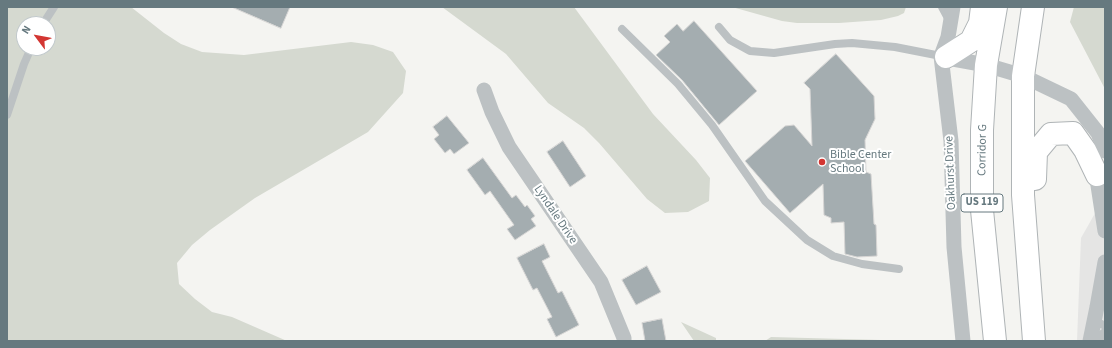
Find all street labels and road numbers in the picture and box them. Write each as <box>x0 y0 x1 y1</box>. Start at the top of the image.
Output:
street label: Corridor G <box>975 124 991 176</box>
street label: Oakhurst Drive <box>943 136 959 210</box>
street label: Lyndale Drive <box>530 183 580 247</box>
road number: US 119 <box>961 194 1003 212</box>

